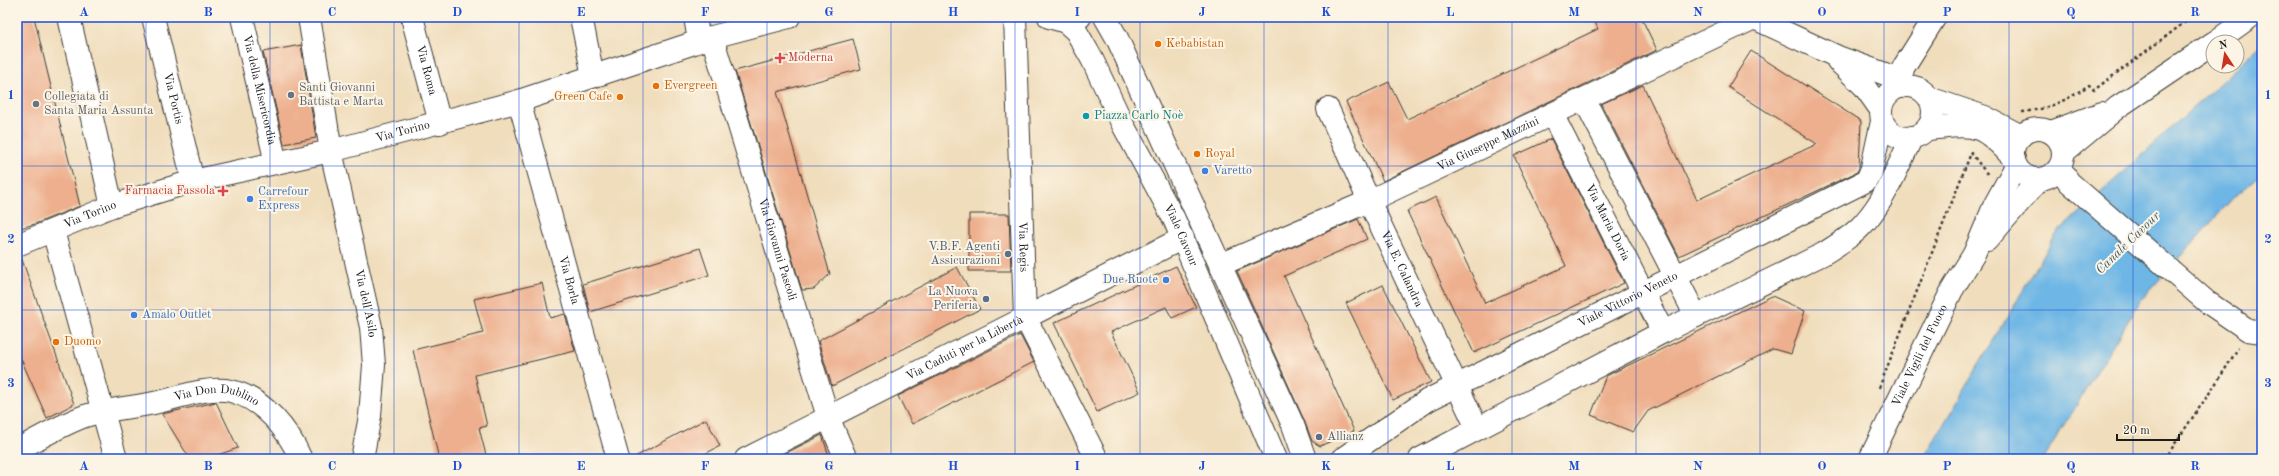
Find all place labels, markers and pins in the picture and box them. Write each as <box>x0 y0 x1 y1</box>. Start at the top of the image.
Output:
place label: Kebabistan <box>1166 38 1224 50</box>
marker: Kebabistan <box>1153 39 1163 49</box>
place label: Moderna <box>788 52 833 64</box>
marker: Moderna <box>775 53 785 63</box>
place label: Evergreen <box>664 80 718 92</box>
marker: Evergreen <box>651 81 661 91</box>
place label: Santi Giovanni Battista e Marta <box>299 82 384 108</box>
marker: Santi Giovanni Battista e Marta <box>286 90 296 100</box>
place label: Collegiata di Santa Maria Assunta <box>44 91 153 117</box>
place label: Green Cafe <box>554 91 612 103</box>
marker: Green Cafe <box>615 92 625 102</box>
marker: Collegiata di Santa Maria Assunta <box>31 99 41 109</box>
place label: Piazza Carlo Noè <box>1094 110 1184 122</box>
marker: Piazza Carlo Noè <box>1081 111 1091 121</box>
place label: Royal <box>1205 148 1235 160</box>
marker: Royal <box>1192 149 1202 159</box>
place label: Varetto <box>1213 165 1252 177</box>
marker: Varetto <box>1200 166 1210 176</box>
place label: Farmacia Fassola <box>125 185 215 197</box>
marker: Farmacia Fassola <box>218 186 228 196</box>
place label: Carrefour Express <box>258 186 309 212</box>
marker: Carrefour Express <box>245 194 255 204</box>
place label: V.B.F. Agenti Assicurazioni <box>929 241 1000 267</box>
marker: V.B.F. Agenti Assicurazioni <box>1003 249 1013 259</box>
place label: Due Ruote <box>1103 274 1158 286</box>
marker: Due Ruote <box>1161 275 1171 285</box>
place label: La Nuova Periferia <box>928 286 978 312</box>
marker: La Nuova Periferia <box>981 294 991 304</box>
place label: Amalo Outlet <box>142 309 211 321</box>
marker: Amalo Outlet <box>129 310 139 320</box>
place label: Duomo <box>64 336 101 348</box>
marker: Duomo <box>51 337 61 347</box>
place label: Allianz <box>1327 431 1364 443</box>
marker: Allianz <box>1314 432 1324 442</box>

